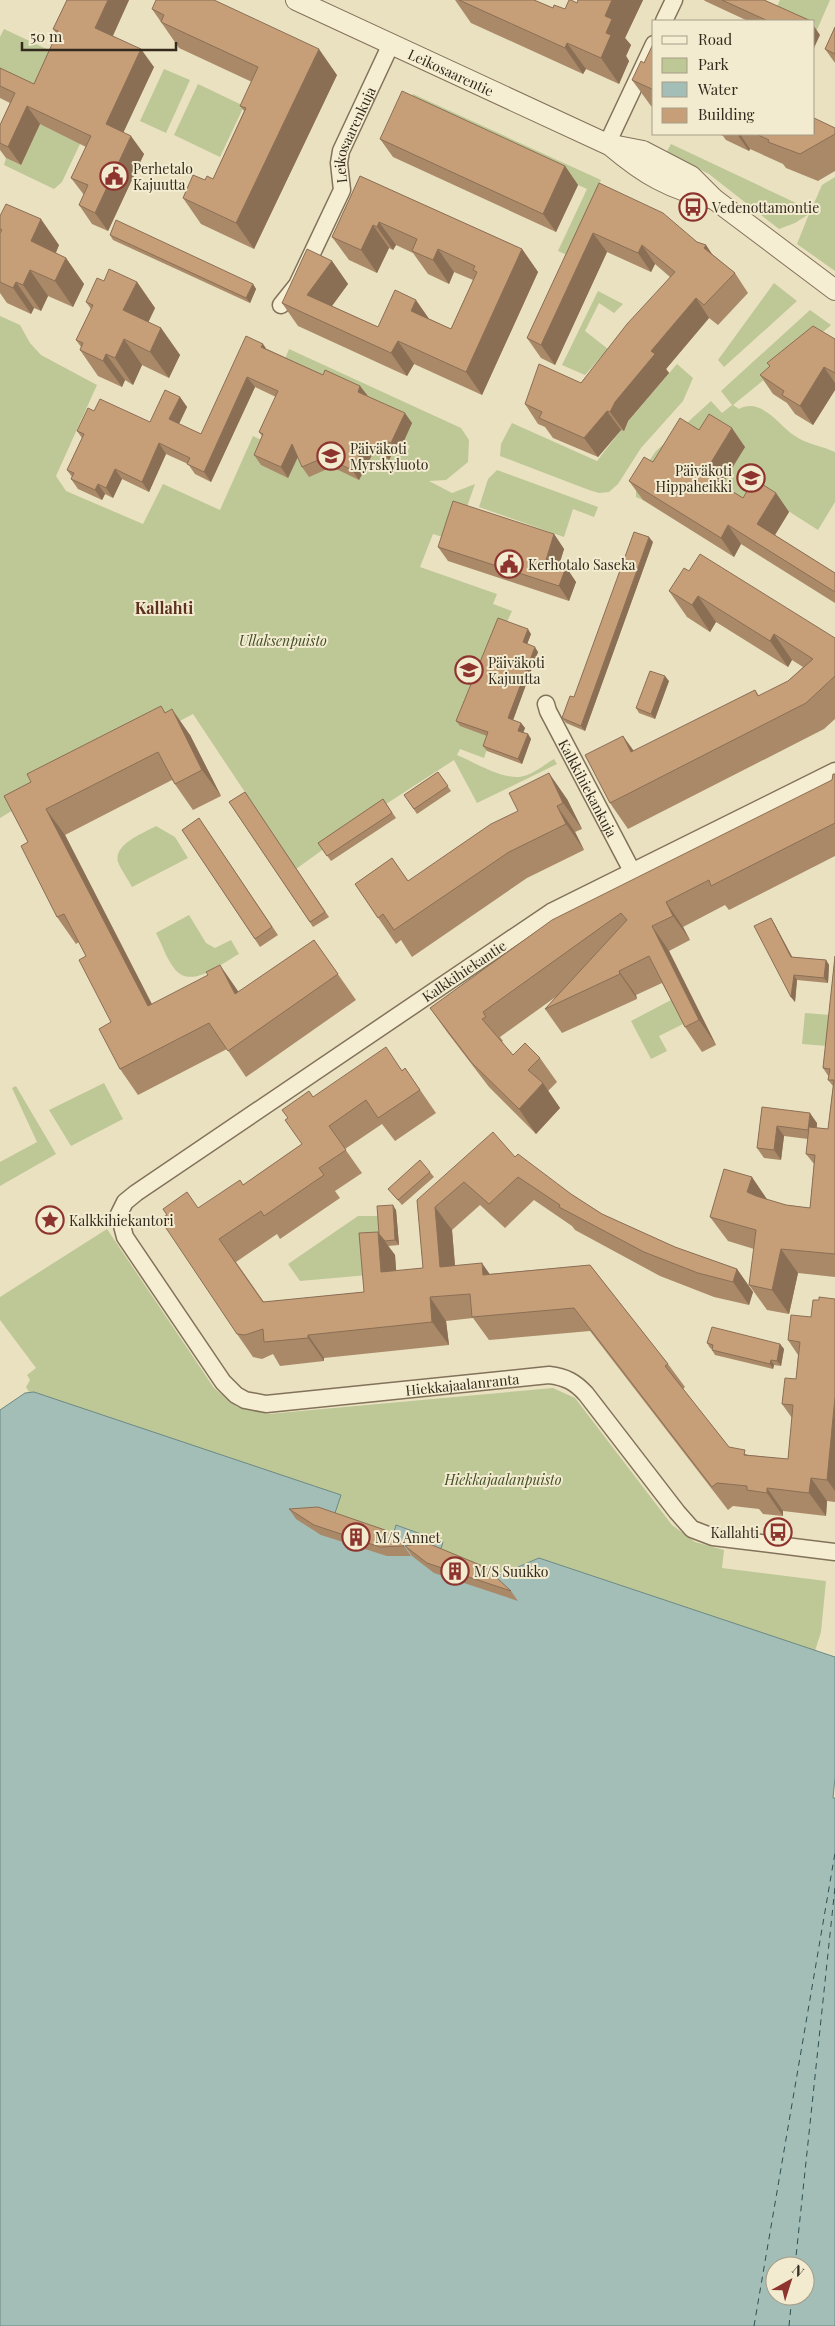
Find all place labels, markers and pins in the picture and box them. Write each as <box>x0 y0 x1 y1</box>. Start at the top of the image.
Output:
place label: Perhetalo Kajuutta <box>133 159 193 194</box>
public building icon: Perhetalo Kajuutta <box>99 161 129 191</box>
bus stop icon: Vedenottamontie <box>678 192 708 222</box>
place label: Vedenottamontie <box>711 198 819 217</box>
place label: Päiväkoti Myrskyluoto <box>350 439 429 474</box>
school or university icon: Päiväkoti Myrskyluoto <box>316 441 346 471</box>
place label: Päiväkoti Hippaheikki <box>656 461 732 496</box>
school or university icon: Päiväkoti Hippaheikki <box>736 463 766 493</box>
public building icon: Kerhotalo Saseka <box>494 549 524 579</box>
place label: Kerhotalo Saseka <box>528 555 635 574</box>
place label: Päiväkoti Kajuutta <box>488 653 545 688</box>
school or university icon: Päiväkoti Kajuutta <box>454 655 484 685</box>
place icon: Kalkkihiekantori <box>35 1205 65 1235</box>
place label: Kalkkihiekantori <box>69 1211 174 1230</box>
bus stop icon: Kallahti <box>763 1517 793 1547</box>
building icon: M/S Annet <box>341 1522 371 1552</box>
place label: Kallahti <box>711 1523 759 1542</box>
place label: M/S Annet <box>375 1528 442 1547</box>
building icon: M/S Suukko <box>440 1556 470 1586</box>
place label: M/S Suukko <box>474 1562 549 1581</box>

